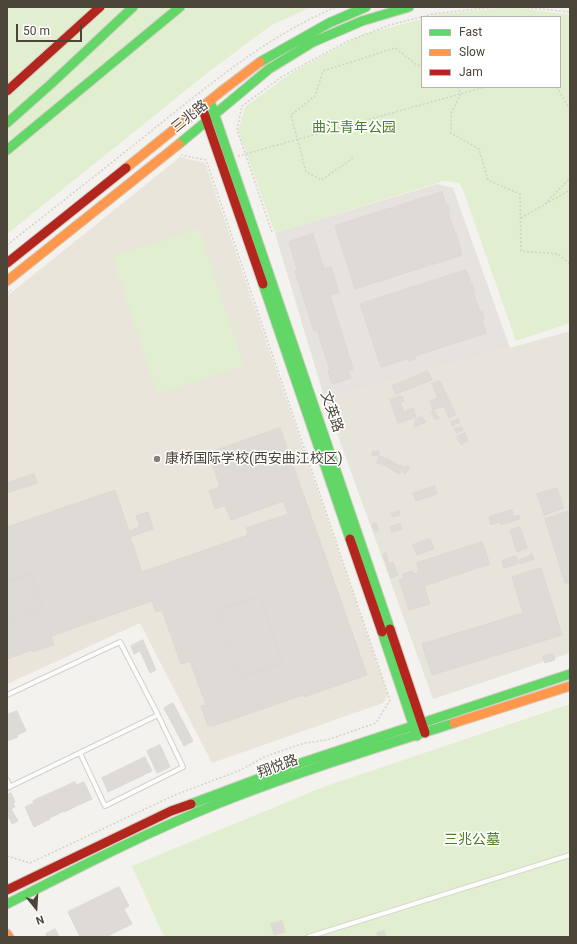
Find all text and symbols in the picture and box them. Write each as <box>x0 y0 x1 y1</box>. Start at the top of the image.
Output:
scale bar <box>18 16 84 42</box>
legend <box>421 16 561 88</box>
text: 50 m <box>23 24 50 38</box>
text: Fast <box>459 25 482 39</box>
text: Slow <box>459 45 485 59</box>
text: Jam <box>459 65 483 79</box>
street label: 三兆路 <box>168 97 212 137</box>
park label: 曲江青年公园 <box>312 120 396 136</box>
street label: 文英路 <box>316 389 346 435</box>
place label: 康桥国际学校(西安曲江校区) <box>165 451 343 467</box>
marker: 康桥国际学校(西安曲江校区) <box>152 454 162 464</box>
street label: 翔悦路 <box>255 752 301 782</box>
park label: 三兆公墓 <box>444 832 500 848</box>
north arrow <box>16 888 56 928</box>
text: N <box>34 913 46 927</box>

